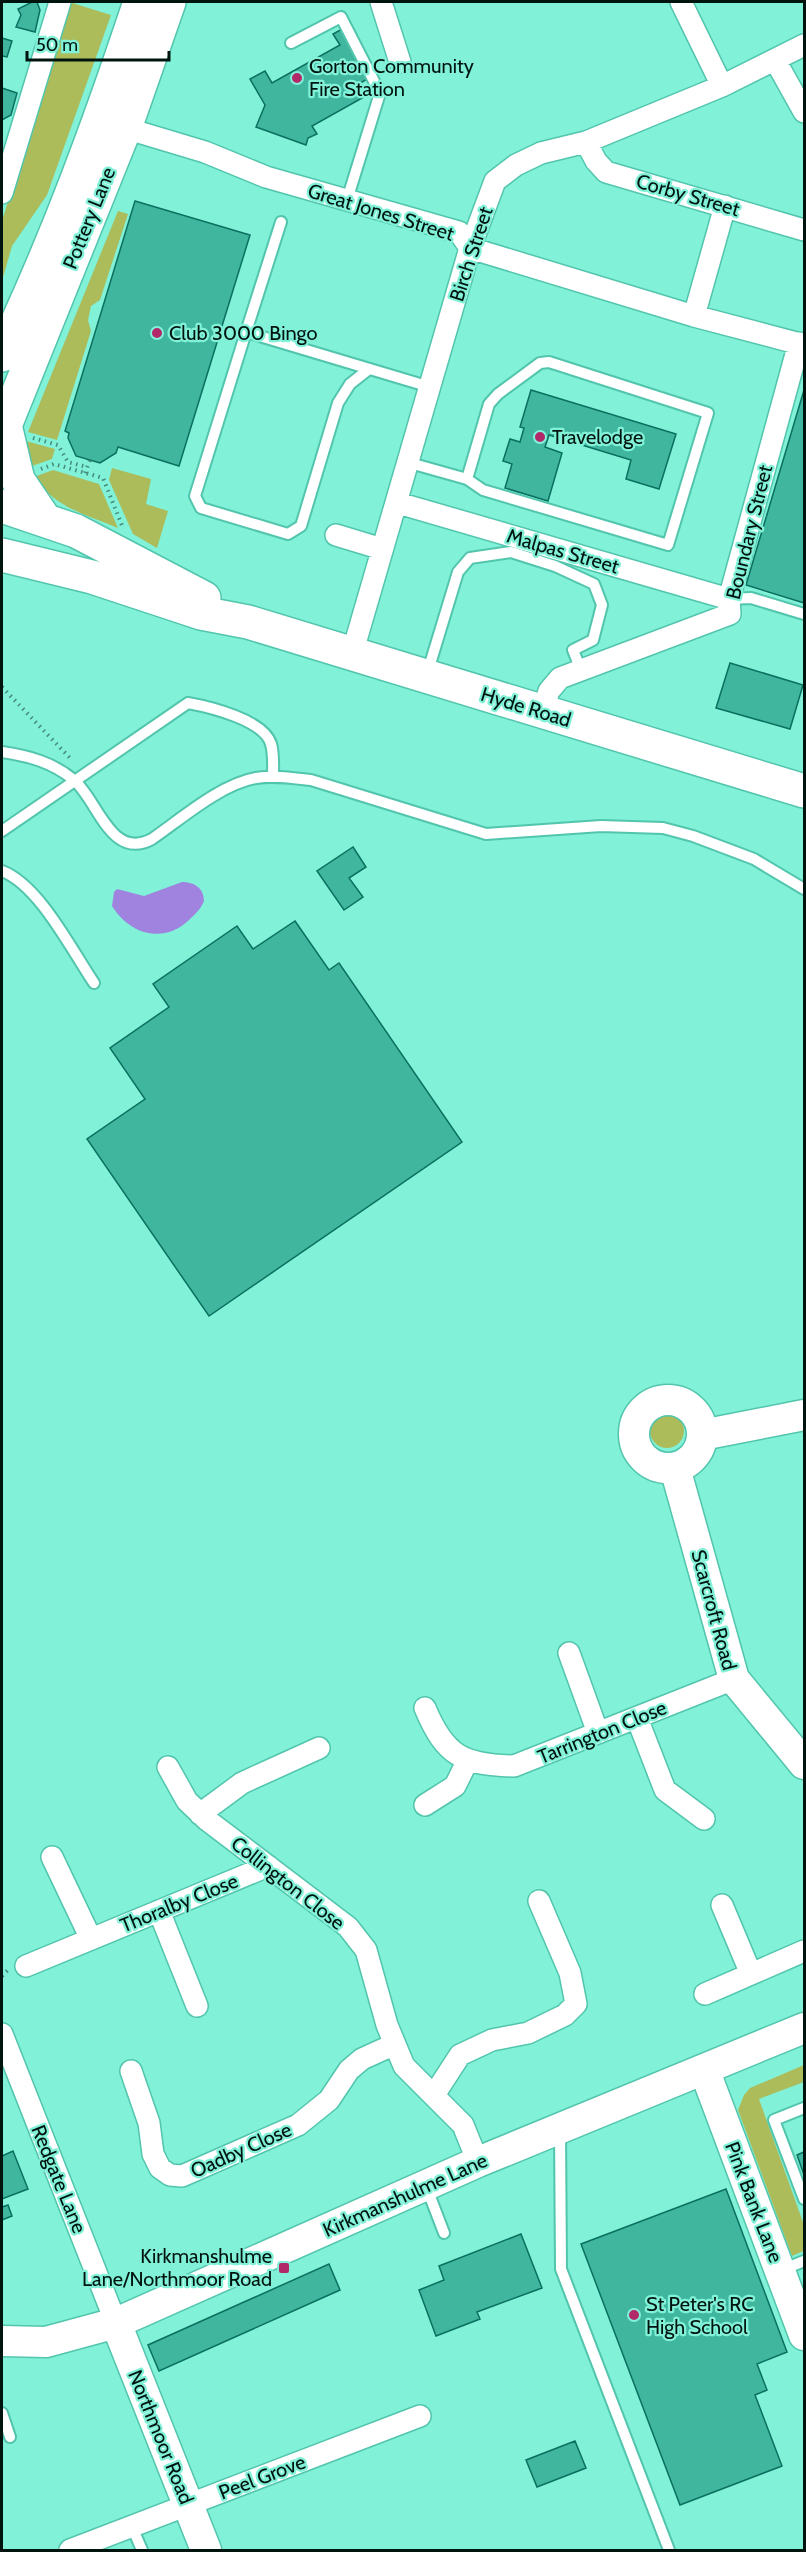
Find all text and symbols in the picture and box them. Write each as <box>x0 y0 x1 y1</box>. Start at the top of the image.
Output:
scale bar <box>27 24 170 62</box>
text: 50 m <box>36 34 78 56</box>
place label: Gorton Community Fire Station <box>309 54 474 101</box>
marker: Gorton Community Fire Station <box>290 71 304 85</box>
street label: Pottery Lane <box>58 164 120 272</box>
street label: Corby Street <box>634 169 743 221</box>
street label: Great Jones Street <box>305 178 457 246</box>
street label: Birch Street <box>444 203 498 304</box>
place label: Club 3000 Bingo <box>169 321 318 345</box>
marker: Club 3000 Bingo <box>150 326 164 340</box>
place label: Travelodge <box>552 425 643 449</box>
marker: Travelodge <box>533 430 547 444</box>
street label: Boundary Street <box>721 462 777 602</box>
street label: Malpas Street <box>504 524 622 579</box>
street label: Hyde Road <box>478 682 574 732</box>
street label: Scarcroft Road <box>686 1547 742 1673</box>
street label: Tarrington Close <box>534 1695 670 1769</box>
street label: Collington Close <box>226 1831 350 1935</box>
street label: Thoralby Close <box>117 1868 241 1938</box>
street label: Oadby Close <box>187 2117 295 2183</box>
street label: Redgate Lane <box>26 2121 92 2237</box>
street label: Pink Bank Lane <box>720 2138 788 2266</box>
street label: Kirkmanshulme Lane <box>319 2148 491 2242</box>
place label: Kirkmanshulme Lane/Northmoor Road <box>82 2244 272 2291</box>
marker: Kirkmanshulme Lane/Northmoor Road <box>277 2261 291 2275</box>
place label: St Peter's RC High School <box>646 2292 754 2339</box>
marker: St Peter's RC High School <box>627 2308 641 2322</box>
street label: Northmoor Road <box>123 2366 199 2508</box>
street label: Peel Grove <box>215 2449 309 2505</box>

